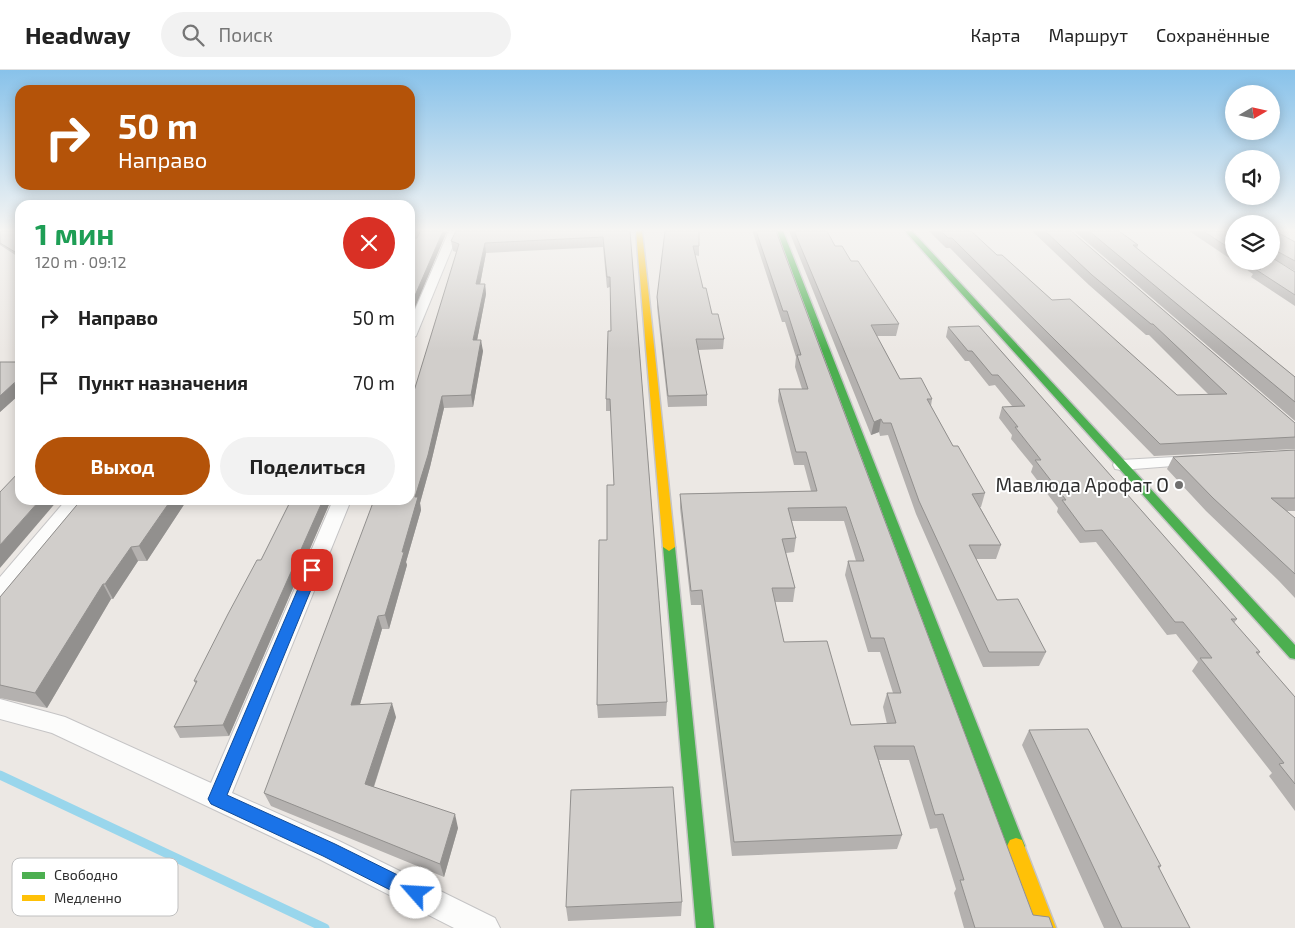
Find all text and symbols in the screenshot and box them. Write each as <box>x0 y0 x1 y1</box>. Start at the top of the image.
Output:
search box <box>161 12 511 57</box>
text: Headway <box>25 20 131 49</box>
icon: search <box>179 21 207 49</box>
text: Поиск <box>219 23 273 46</box>
text: Карта <box>970 24 1020 46</box>
text: Маршрут <box>1048 24 1128 46</box>
text: Сохранённые <box>1156 24 1270 46</box>
north arrow <box>1225 85 1280 140</box>
map controls <box>1225 85 1280 270</box>
text: 50 m <box>118 104 198 146</box>
icon: right <box>35 105 100 170</box>
text: Направо <box>118 146 207 172</box>
button: sound <box>1225 150 1280 205</box>
text: 1 мин <box>35 215 114 251</box>
button: layers <box>1225 215 1280 270</box>
button: close <box>343 217 395 269</box>
text: 120 m · 09:12 <box>35 252 126 271</box>
icon: right <box>35 304 63 332</box>
text: Направо <box>78 306 158 329</box>
text: 50 m <box>352 306 395 329</box>
icon: arrive <box>35 369 63 397</box>
text: Пункт назначения <box>78 371 248 394</box>
text: 70 m <box>353 371 395 394</box>
button: Выход <box>35 437 210 495</box>
button: Поделиться <box>220 437 395 495</box>
place label: Мавлюда Арофат О <box>996 473 1169 496</box>
marker: Мавлюда Арофат О <box>1173 479 1185 491</box>
pin <box>291 549 333 591</box>
icon: arrive <box>298 556 326 584</box>
legend <box>12 858 178 916</box>
text: Свободно <box>54 866 118 883</box>
position arrow <box>389 866 441 918</box>
text: Медленно <box>54 889 122 906</box>

